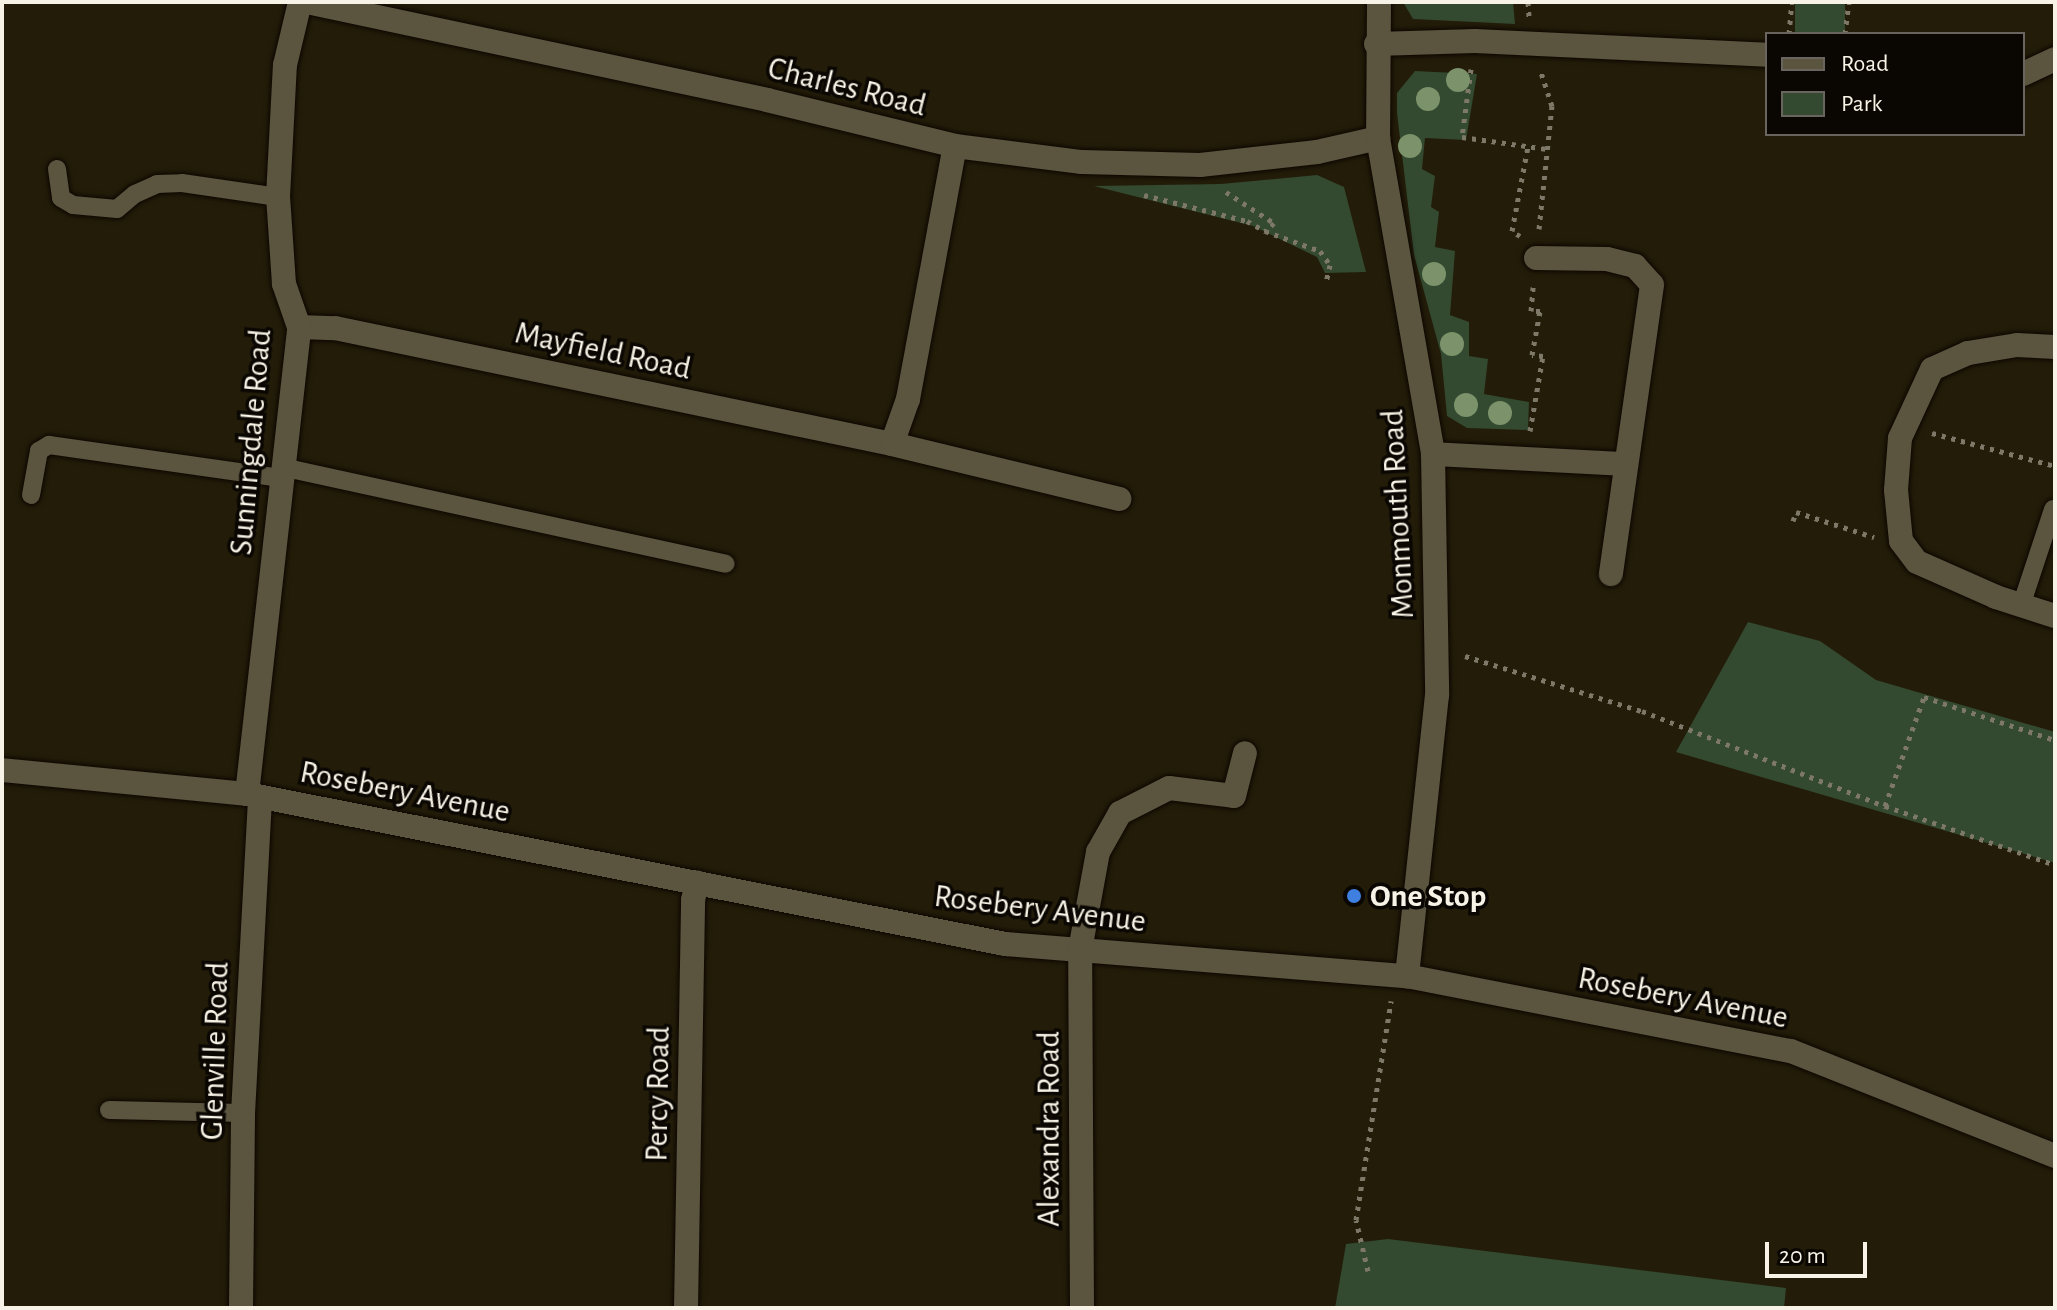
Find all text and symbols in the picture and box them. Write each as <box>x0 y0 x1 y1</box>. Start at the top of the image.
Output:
legend <box>1765 32 2025 136</box>
street label: Charles Road <box>764 49 930 125</box>
text: Road <box>1841 52 1889 76</box>
text: Park <box>1841 92 1882 116</box>
street label: Mayfield Road <box>512 314 694 388</box>
street label: Sunningdale Road <box>222 327 280 557</box>
street label: Monmouth Road <box>1373 408 1423 620</box>
street label: Rosebery Avenue <box>297 753 513 831</box>
street label: Rosebery Avenue <box>932 877 1148 941</box>
place label: One Stop <box>1370 877 1486 915</box>
marker: One Stop <box>1345 887 1363 905</box>
street label: Rosebery Avenue <box>1575 959 1791 1037</box>
street label: Glenville Road <box>193 961 237 1141</box>
street label: Percy Road <box>638 1026 678 1162</box>
street label: Alexandra Road <box>1030 1031 1068 1227</box>
scale bar <box>1769 1226 1871 1276</box>
text: 20 m <box>1779 1244 1826 1268</box>

